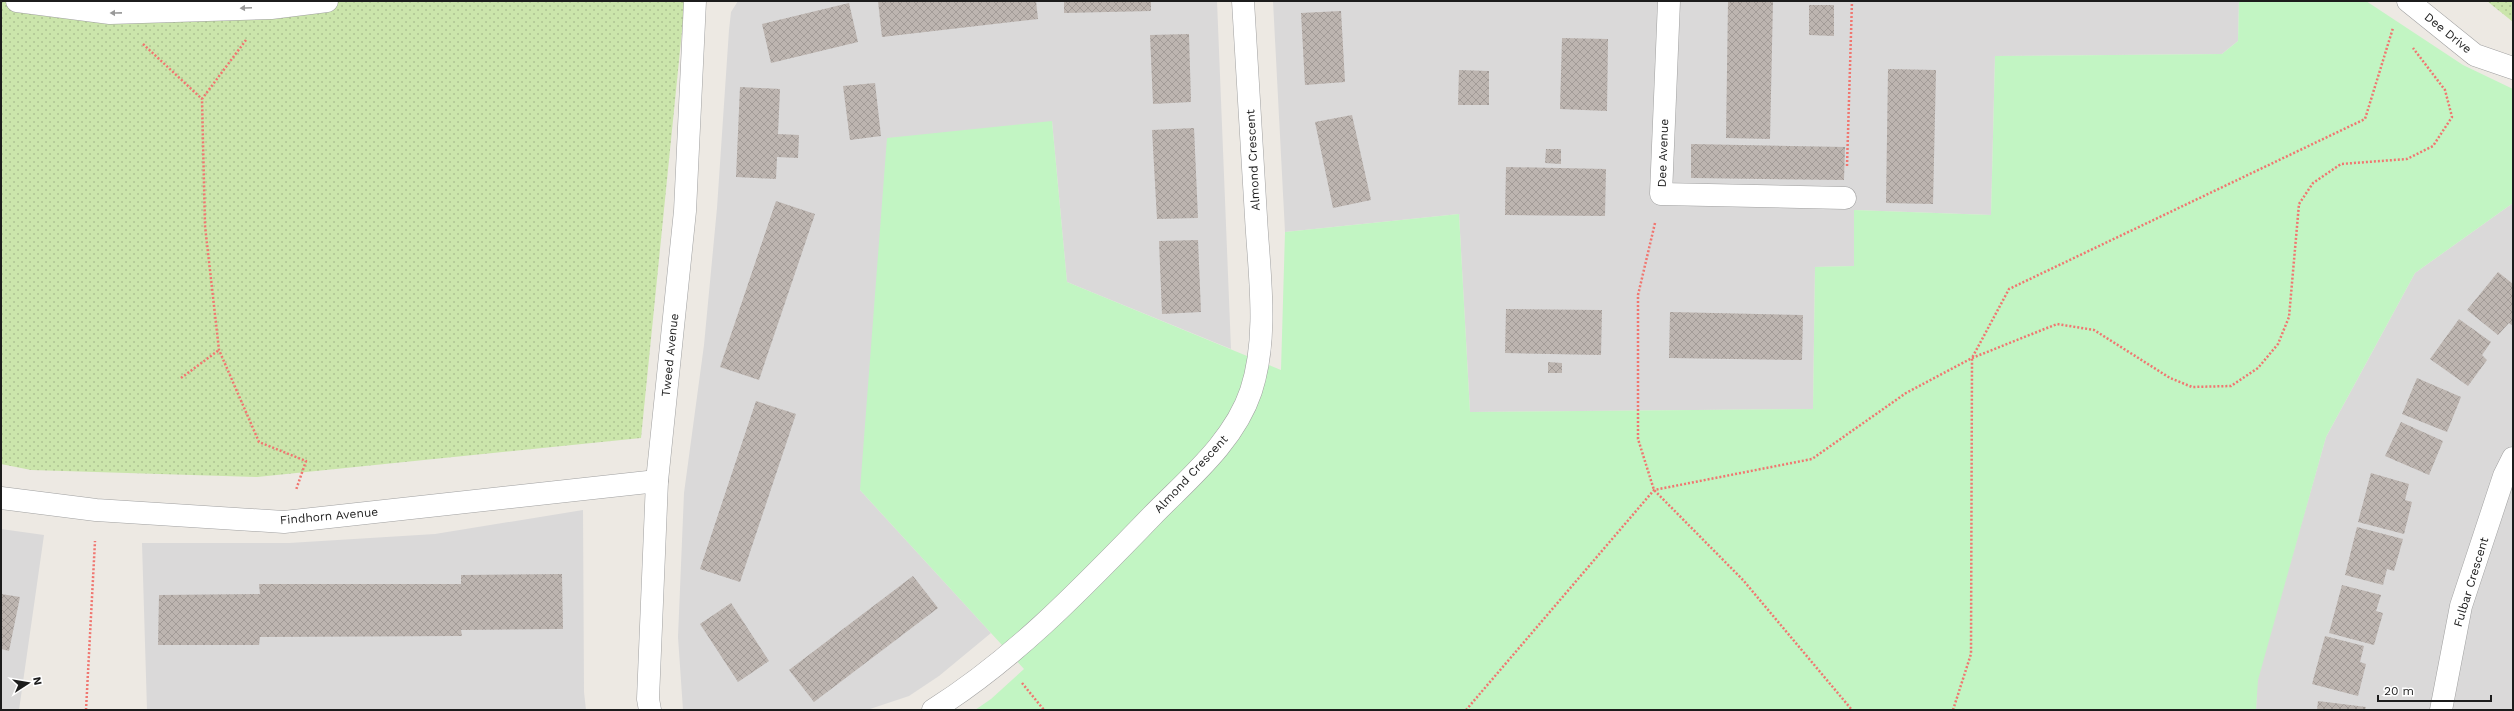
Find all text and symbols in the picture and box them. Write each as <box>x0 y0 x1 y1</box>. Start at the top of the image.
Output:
one-way arrow <box>240 5 252 12</box>
one-way arrow <box>110 9 122 16</box>
street label: Dee Drive <box>2422 10 2474 56</box>
street label: Almond Crescent <box>1243 109 1263 211</box>
street label: Dee Avenue <box>1655 118 1671 188</box>
street label: Tweed Avenue <box>659 313 681 397</box>
street label: Almond Crescent <box>1151 432 1231 516</box>
street label: Findhorn Avenue <box>279 505 379 527</box>
street label: Fulbar Crescent <box>2451 535 2491 629</box>
north arrow <box>8 663 48 703</box>
text: N <box>30 676 44 686</box>
scale bar <box>2378 677 2491 703</box>
text: 20 m <box>2384 684 2414 698</box>

